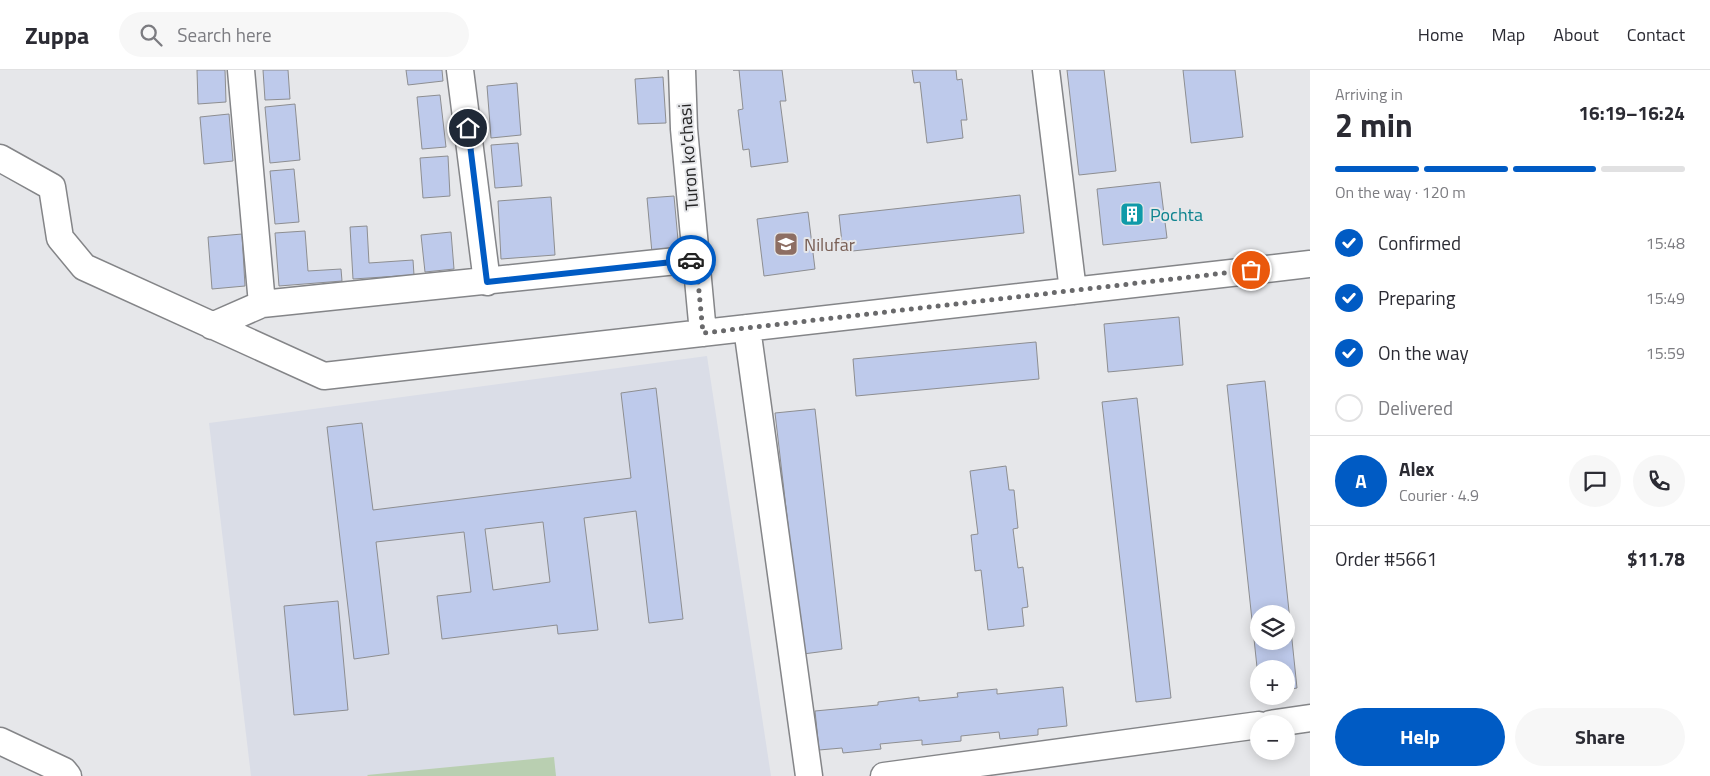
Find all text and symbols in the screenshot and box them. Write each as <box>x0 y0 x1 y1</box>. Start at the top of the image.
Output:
search box <box>119 12 469 57</box>
text: Zuppa <box>25 17 89 53</box>
text: Search here <box>177 20 271 49</box>
icon: search <box>137 21 165 49</box>
text: Home <box>1418 21 1464 48</box>
text: Map <box>1492 21 1525 48</box>
text: About <box>1553 21 1599 48</box>
text: Contact <box>1627 21 1685 48</box>
text: Arriving in <box>1335 82 1403 106</box>
text: 16:19–16:24 <box>1578 98 1685 127</box>
text: 2 min <box>1335 101 1413 149</box>
street label: Turon ko'chasi <box>671 103 705 211</box>
pin <box>447 107 489 149</box>
icon: home <box>454 114 482 142</box>
text: On the way · 120 m <box>1335 180 1466 204</box>
building icon: Pochta <box>1119 201 1145 227</box>
place label: Pochta <box>1150 201 1203 228</box>
text: Confirmed <box>1378 228 1461 257</box>
icon: check <box>1335 229 1363 257</box>
school or university icon: Nilufar <box>773 231 799 257</box>
place label: Nilufar <box>804 231 855 258</box>
text: 15:48 <box>1646 231 1685 255</box>
courier <box>666 235 716 285</box>
icon: car <box>677 246 705 274</box>
pin <box>1230 249 1272 291</box>
icon: bag <box>1237 256 1265 284</box>
text: Preparing <box>1378 283 1455 312</box>
icon: check <box>1335 284 1363 312</box>
text: 15:49 <box>1646 286 1685 310</box>
text: On the way <box>1378 338 1469 367</box>
icon: check <box>1335 339 1363 367</box>
text: 15:59 <box>1646 341 1685 365</box>
text: Delivered <box>1378 393 1453 422</box>
text: Alex <box>1399 454 1434 483</box>
button: chat <box>1569 455 1621 507</box>
button: phone <box>1633 455 1685 507</box>
text: A <box>1355 466 1367 495</box>
text: Courier · 4.9 <box>1399 483 1479 507</box>
text: Order #5661 <box>1335 544 1437 573</box>
text: $11.78 <box>1627 544 1685 573</box>
map controls <box>1250 605 1295 760</box>
button: layers <box>1250 605 1295 650</box>
button: + <box>1250 660 1295 705</box>
button: Help <box>1335 708 1505 766</box>
button: Share <box>1515 708 1685 766</box>
button: − <box>1250 715 1295 760</box>

